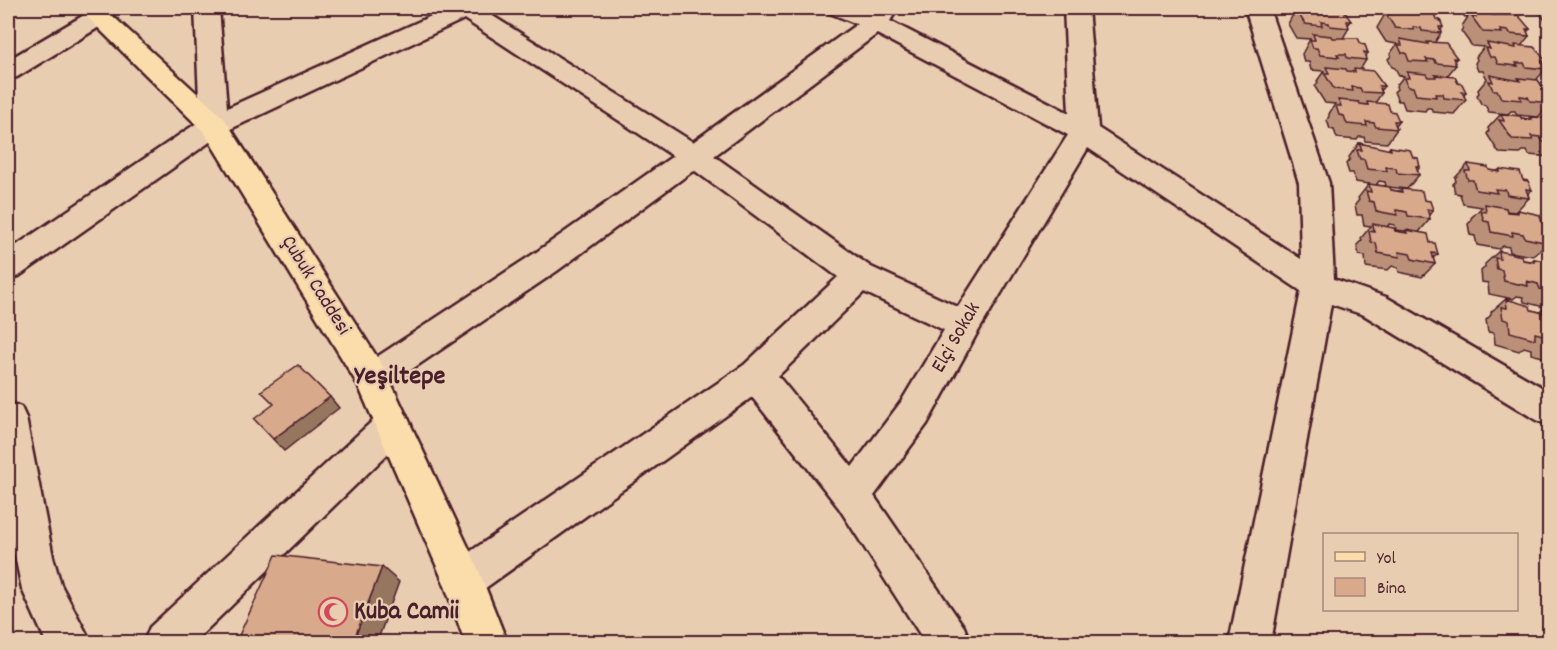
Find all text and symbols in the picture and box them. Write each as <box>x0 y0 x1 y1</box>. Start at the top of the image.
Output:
street label: Çubuk Caddesi <box>273 230 358 342</box>
street label: Elçi Sokak <box>925 297 989 379</box>
district label: Yeşiltepe <box>354 358 446 397</box>
legend <box>1323 533 1518 611</box>
text: Yol <box>1377 547 1397 572</box>
text: Bina <box>1377 577 1406 602</box>
place label: Kuba Camii <box>354 594 459 631</box>
mosque icon: Kuba Camii <box>317 596 349 628</box>

